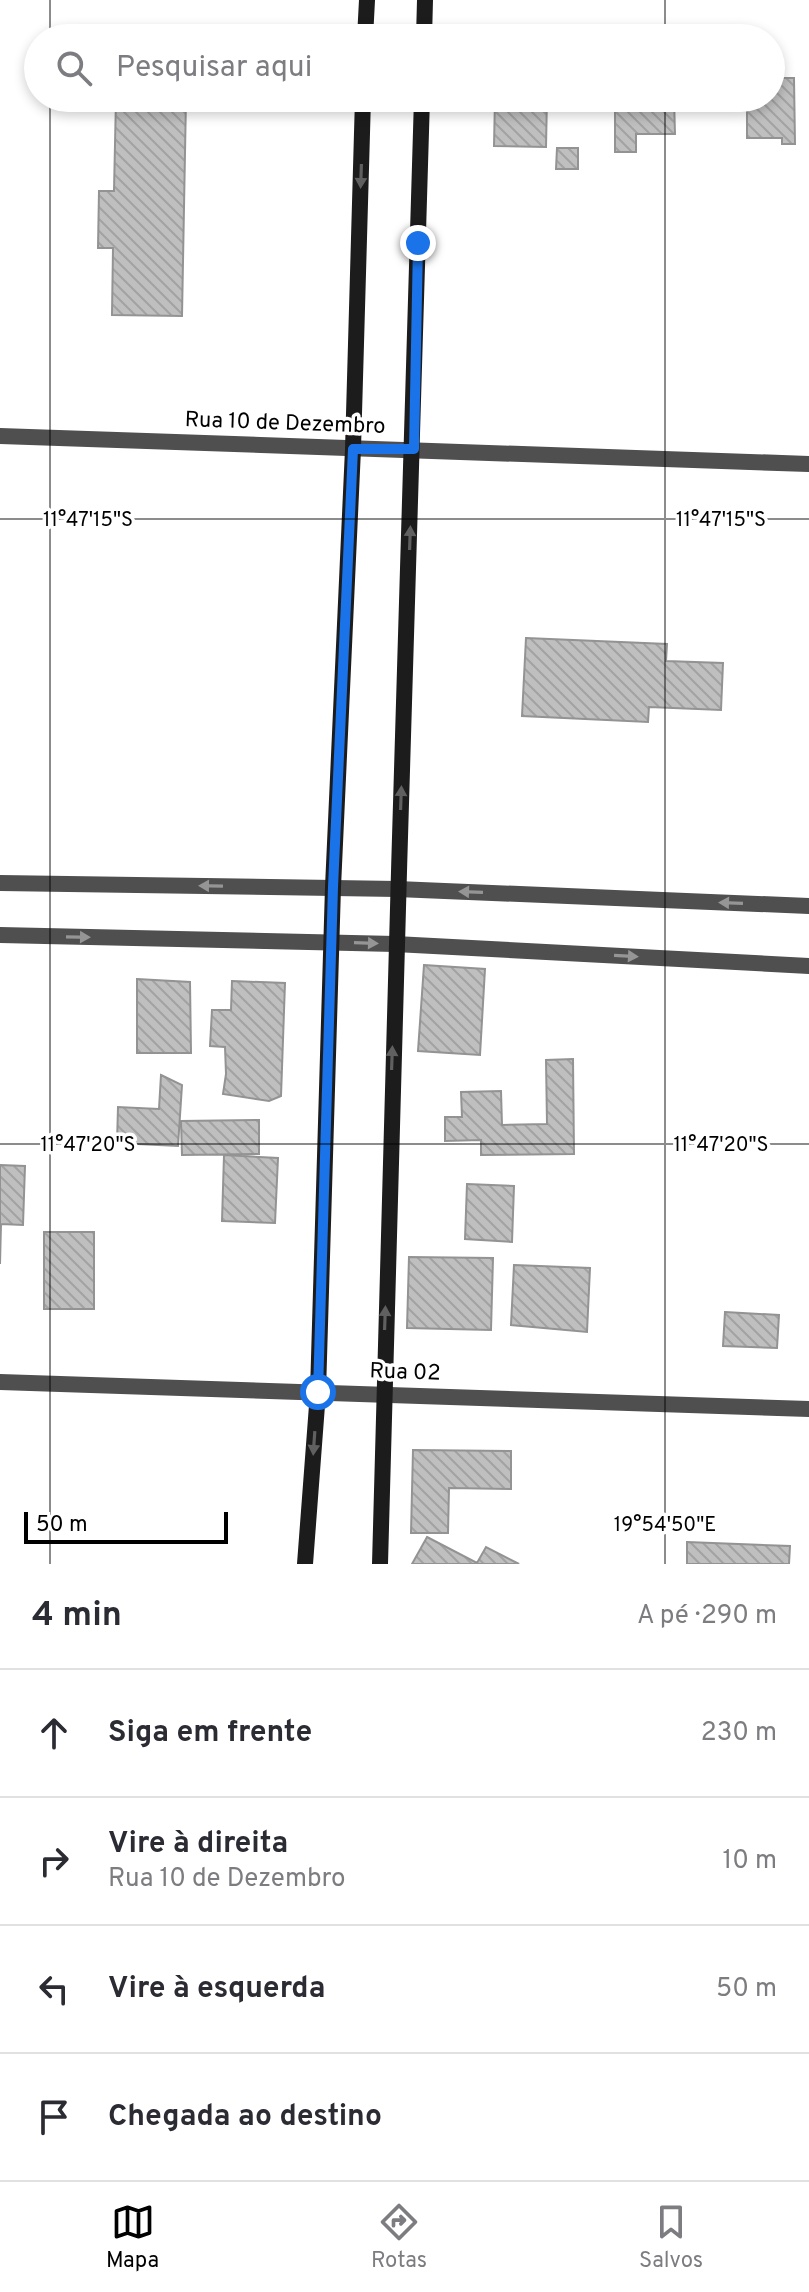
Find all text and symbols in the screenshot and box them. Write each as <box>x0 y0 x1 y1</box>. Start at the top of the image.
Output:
search box <box>24 24 785 112</box>
icon: search <box>52 46 96 90</box>
text: Pesquisar aqui <box>116 50 312 87</box>
one-way arrow <box>354 164 367 189</box>
route end <box>400 225 436 261</box>
street label: Rua 10 de Dezembro <box>184 407 386 441</box>
text: 11°47'15"S <box>43 508 133 534</box>
text: 11°47'15"S <box>676 508 766 534</box>
one-way arrow <box>404 525 417 550</box>
one-way arrow <box>394 785 407 810</box>
one-way arrow <box>198 879 223 892</box>
one-way arrow <box>458 885 483 898</box>
one-way arrow <box>718 896 743 909</box>
one-way arrow <box>66 930 91 943</box>
one-way arrow <box>354 937 379 949</box>
one-way arrow <box>614 950 639 963</box>
one-way arrow <box>386 1045 399 1070</box>
text: 11°47'20"S <box>40 1133 136 1159</box>
text: 11°47'20"S <box>673 1133 769 1159</box>
one-way arrow <box>379 1305 392 1330</box>
street label: Rua 02 <box>369 1358 441 1388</box>
route start <box>300 1374 336 1410</box>
one-way arrow <box>307 1431 320 1456</box>
scale bar <box>24 1508 228 1544</box>
text: 50 m <box>36 1512 88 1539</box>
text: 19°54'50"E <box>614 1513 716 1539</box>
text: 4 min <box>32 1595 122 1638</box>
text: A pé · 290 m <box>637 1600 777 1633</box>
icon: ahead <box>32 1711 76 1755</box>
text: Siga em frente <box>108 1715 312 1752</box>
text: 230 m <box>701 1717 777 1750</box>
text: Vire à direita <box>108 1826 288 1863</box>
icon: right <box>32 1839 76 1883</box>
text: 10 m <box>722 1845 777 1878</box>
text: Rua 10 de Dezembro <box>108 1863 346 1896</box>
icon: left <box>32 1967 76 2011</box>
text: Vire à esquerda <box>108 1971 325 2008</box>
text: 50 m <box>716 1973 777 2006</box>
icon: arrive <box>32 2095 76 2139</box>
text: Chegada ao destino <box>108 2099 382 2136</box>
tab: Mapa <box>106 2200 159 2275</box>
tab: Rotas <box>371 2200 427 2275</box>
tab: Salvos <box>639 2200 703 2275</box>

